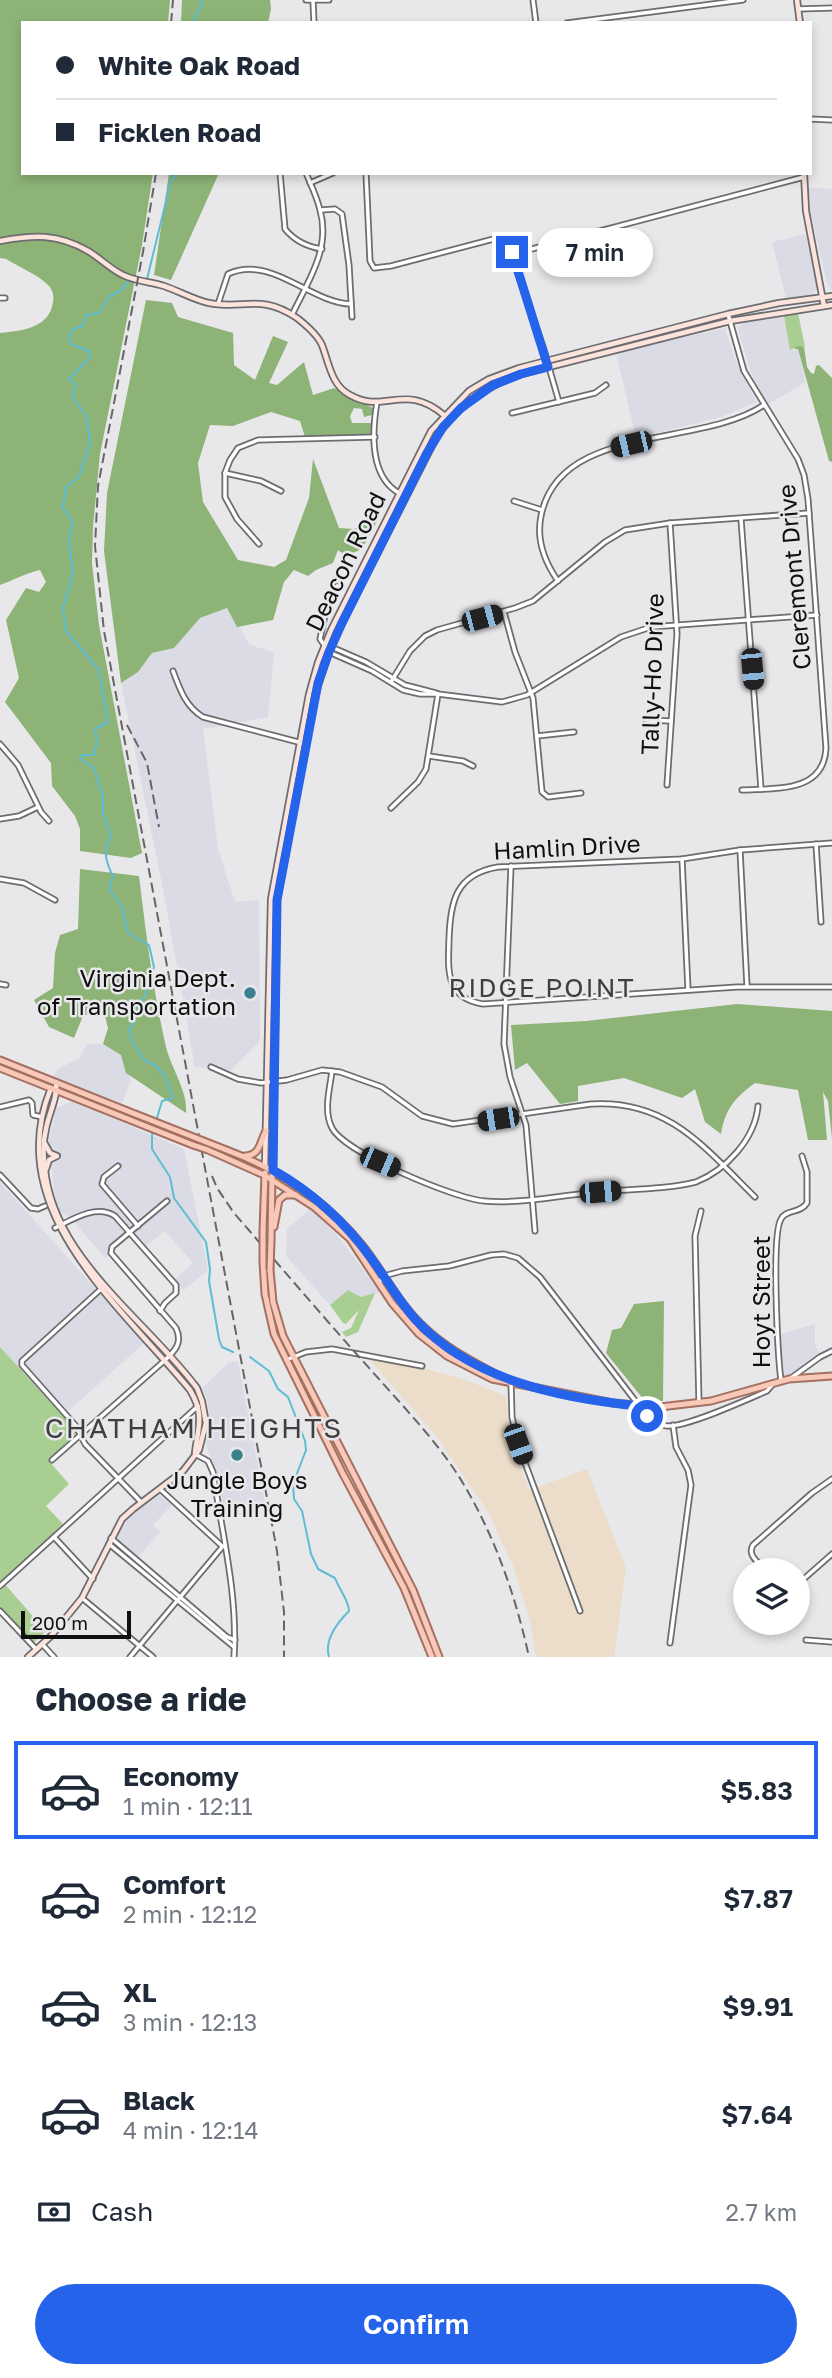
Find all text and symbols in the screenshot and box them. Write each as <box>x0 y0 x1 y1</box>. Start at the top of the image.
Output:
text: White Oak Road <box>98 50 300 81</box>
text: Ficklen Road <box>98 117 261 148</box>
callout: 7 min <box>536 228 652 276</box>
route end <box>496 236 528 268</box>
text: 7 min <box>566 238 624 266</box>
car <box>609 429 654 459</box>
street label: Cleremont Drive <box>771 483 816 671</box>
street label: Deacon Road <box>298 487 391 636</box>
street label: Tally-Ho Drive <box>634 593 669 755</box>
car <box>459 602 506 634</box>
car <box>740 647 765 691</box>
street label: Hamlin Drive <box>493 828 641 865</box>
place label: Virginia Dept. of Transportation <box>37 963 236 1020</box>
district label: RIDGE POINT <box>448 972 636 1003</box>
marker: Virginia Dept. of Transportation <box>242 985 258 1001</box>
car <box>476 1105 521 1133</box>
car <box>357 1144 404 1180</box>
car <box>579 1180 622 1204</box>
street label: Hoyt Street <box>746 1236 775 1368</box>
route start <box>631 1400 663 1432</box>
district label: CHATHAM HEIGHTS <box>45 1411 343 1444</box>
car <box>501 1421 536 1467</box>
marker: Jungle Boys Training <box>229 1447 245 1463</box>
place label: Jungle Boys Training <box>167 1465 307 1522</box>
map controls <box>733 1558 810 1635</box>
button: layers <box>733 1558 810 1635</box>
scale bar <box>21 1608 131 1640</box>
text: 200 m <box>32 1611 88 1634</box>
text: Choose a ride <box>35 1680 247 1718</box>
icon: car <box>39 1759 102 1822</box>
text: Economy <box>123 1761 239 1792</box>
text: $5.83 <box>720 1775 793 1806</box>
text: 1 min · 12:11 <box>123 1792 253 1820</box>
icon: car <box>39 1867 102 1930</box>
text: Comfort <box>123 1869 226 1900</box>
text: $7.87 <box>723 1883 793 1914</box>
text: 2 min · 12:12 <box>123 1900 257 1928</box>
icon: car <box>39 1975 102 2038</box>
text: XL <box>123 1977 157 2008</box>
text: $9.91 <box>722 1991 793 2022</box>
text: 3 min · 12:13 <box>123 2008 257 2036</box>
icon: car <box>39 2083 102 2146</box>
text: Black <box>123 2085 195 2116</box>
text: $7.64 <box>721 2099 793 2130</box>
text: 4 min · 12:14 <box>123 2116 258 2144</box>
icon: cash <box>35 2193 73 2231</box>
text: Cash <box>91 2196 153 2227</box>
text: 2.7 km <box>725 2198 797 2226</box>
button: Confirm <box>35 2284 797 2364</box>

